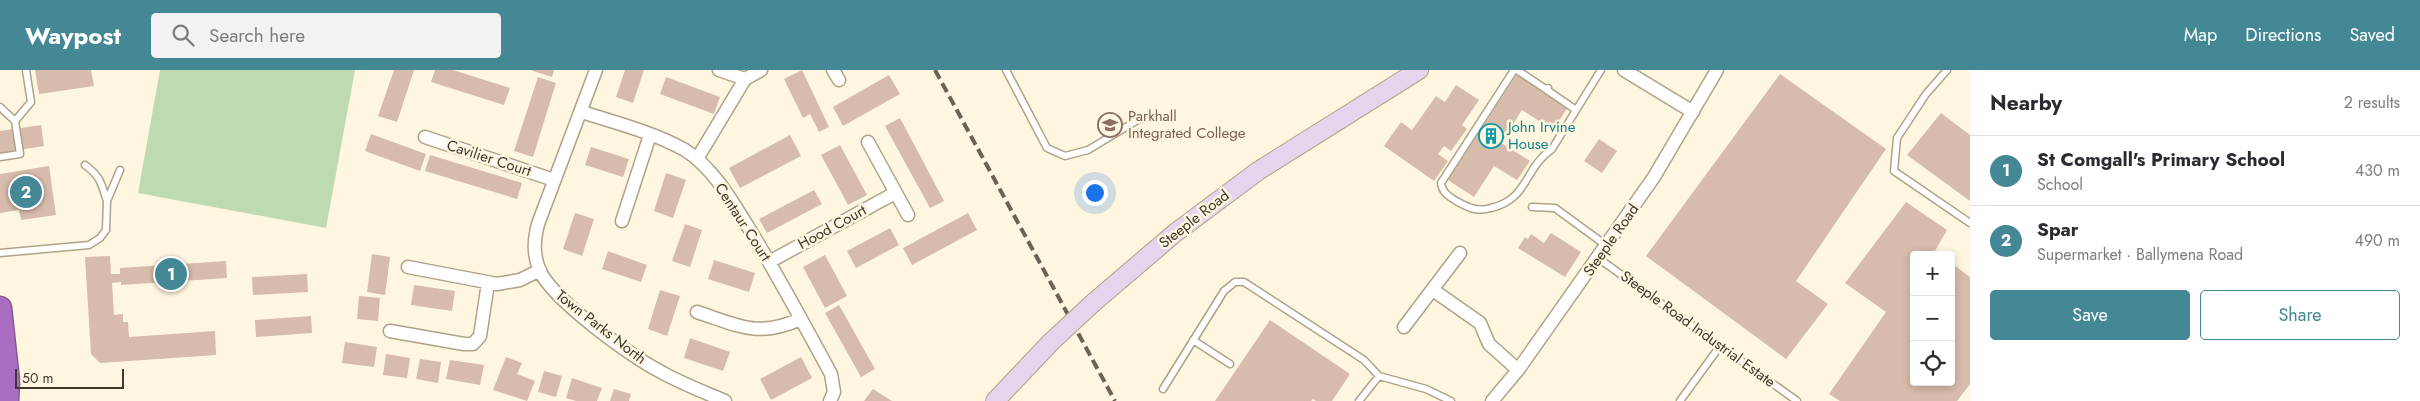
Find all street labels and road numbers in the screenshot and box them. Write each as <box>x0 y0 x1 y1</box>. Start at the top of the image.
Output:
street label: Cavilier Court <box>444 134 534 182</box>
street label: Centaur Court <box>709 179 777 266</box>
street label: Steeple Road <box>1154 185 1234 253</box>
street label: Hood Court <box>794 199 871 255</box>
street label: Steeple Road <box>1578 199 1644 281</box>
street label: Steeple Road Industrial Estate <box>1616 265 1780 393</box>
street label: Town Parks North <box>551 285 651 369</box>

